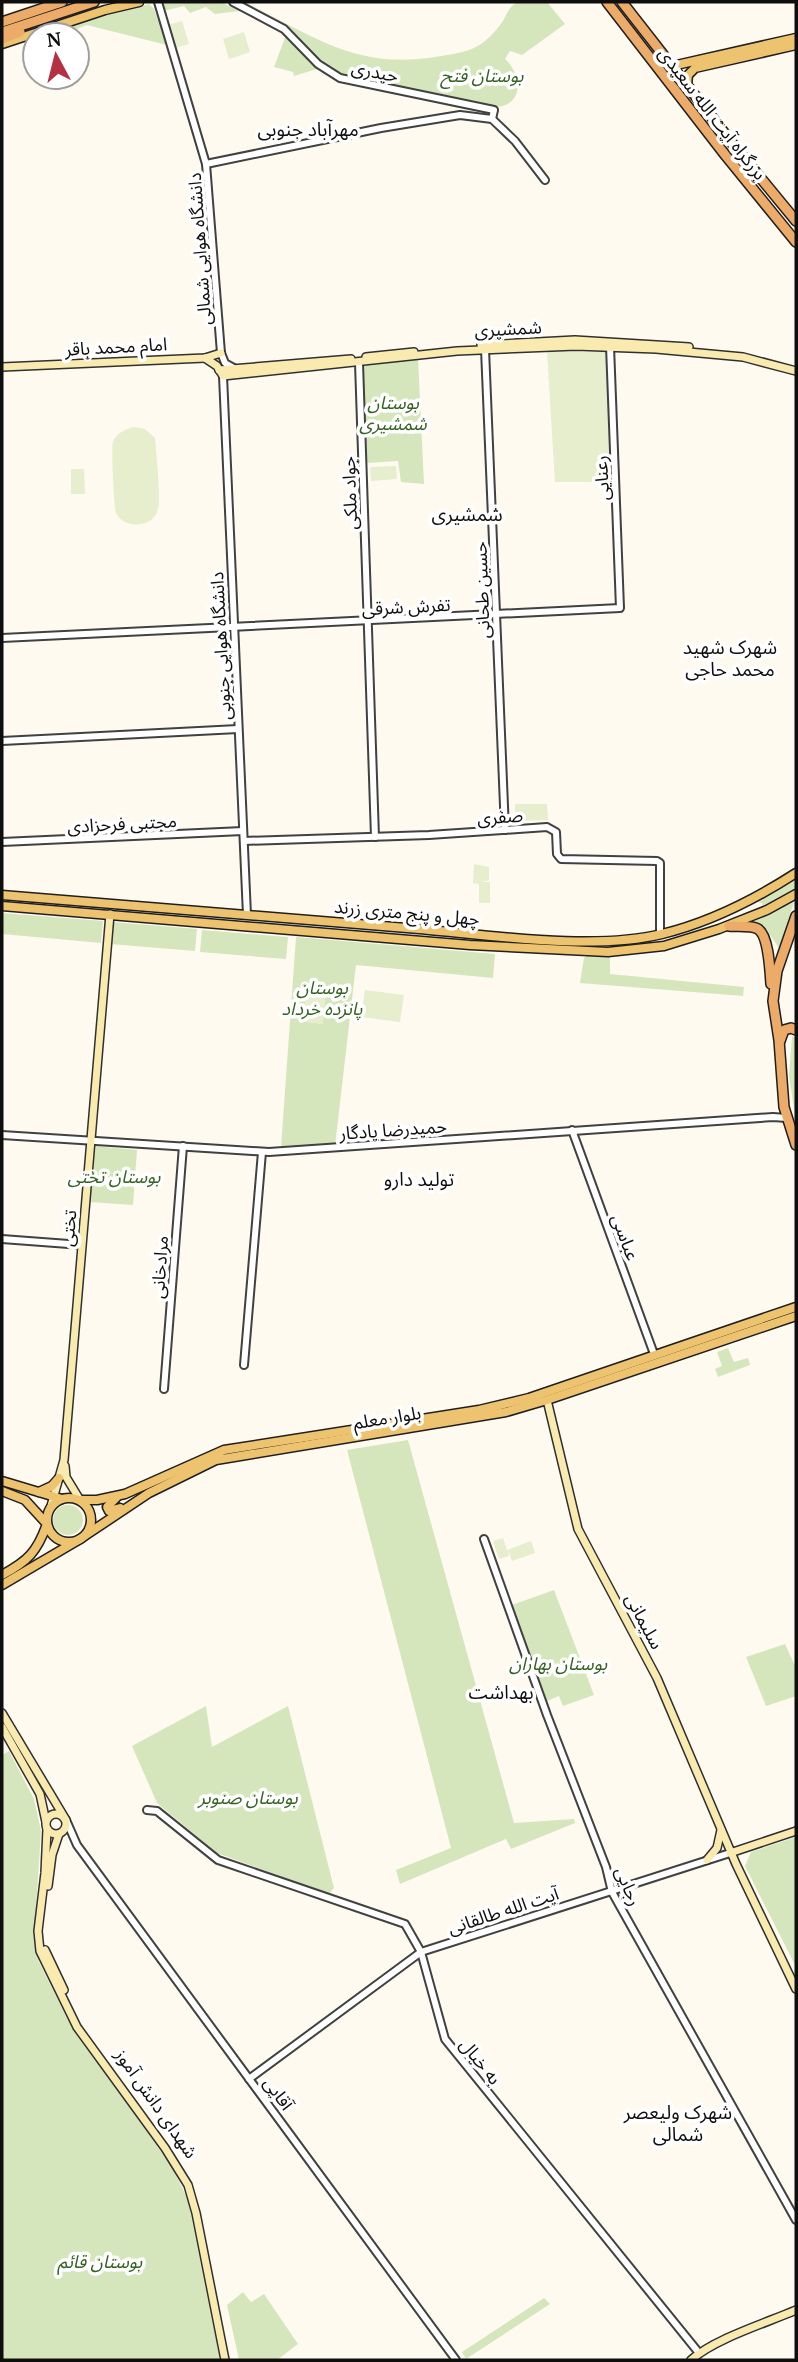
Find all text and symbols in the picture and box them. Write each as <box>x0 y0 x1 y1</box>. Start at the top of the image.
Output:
north arrow <box>21 21 91 91</box>
text: N <box>45 25 63 52</box>
street label: بزرگراه آیت الله سعیدی <box>654 42 772 184</box>
street label: حیدری <box>350 55 400 87</box>
park label: بوستان فتح <box>440 63 523 90</box>
district label: مهرآباد جنوبی <box>257 116 359 141</box>
street label: دانشگاه هوایی شمالی <box>182 172 216 326</box>
street label: شمشیری <box>474 314 542 342</box>
street label: امام محمد باقر <box>63 331 168 364</box>
park label: بوستان شمشیری <box>359 390 428 435</box>
street label: رعنایی <box>588 455 614 501</box>
street label: جواد ملکی <box>336 456 362 530</box>
district label: شمشیری <box>431 501 503 526</box>
street label: حسین طحانی <box>467 541 495 639</box>
street label: دانشگاه هوایی جنوبی <box>204 571 236 721</box>
street label: تفرش شرقی <box>361 592 451 620</box>
district label: شهرک شهید محمد حاجی <box>683 634 777 681</box>
street label: صفری <box>476 802 524 830</box>
street label: مجتبی فرحزادی <box>67 808 177 838</box>
street label: چهل و پنج متری زرند <box>333 894 481 932</box>
park label: بوستان پانزده خرداد <box>282 975 363 1021</box>
street label: حمیدرضا یادگار <box>337 1113 448 1145</box>
park label: بوستان تختی <box>68 1164 161 1188</box>
district label: تولید دارو <box>384 1166 454 1191</box>
street label: تختی <box>54 1209 82 1247</box>
street label: عباسی <box>607 1210 645 1264</box>
street label: مرادخانی <box>145 1235 173 1299</box>
street label: بلوار معلم <box>351 1400 423 1436</box>
street label: سلیمانی <box>620 1589 670 1653</box>
park label: بوستان بهاران <box>509 1651 607 1675</box>
district label: بهداشت <box>468 1679 534 1704</box>
park label: بوستان صنوبر <box>197 1785 298 1809</box>
street label: رجایی <box>610 1863 648 1909</box>
street label: آیت الله طالقانی <box>444 1881 562 1939</box>
street label: به خیال <box>455 2033 507 2089</box>
street label: شهدای دانش آموز <box>110 2043 204 2163</box>
street label: آقایی <box>259 2071 300 2115</box>
district label: شهرک ولیعصر شمالی <box>623 2099 732 2146</box>
park label: بوستان قائم <box>57 2249 142 2276</box>

